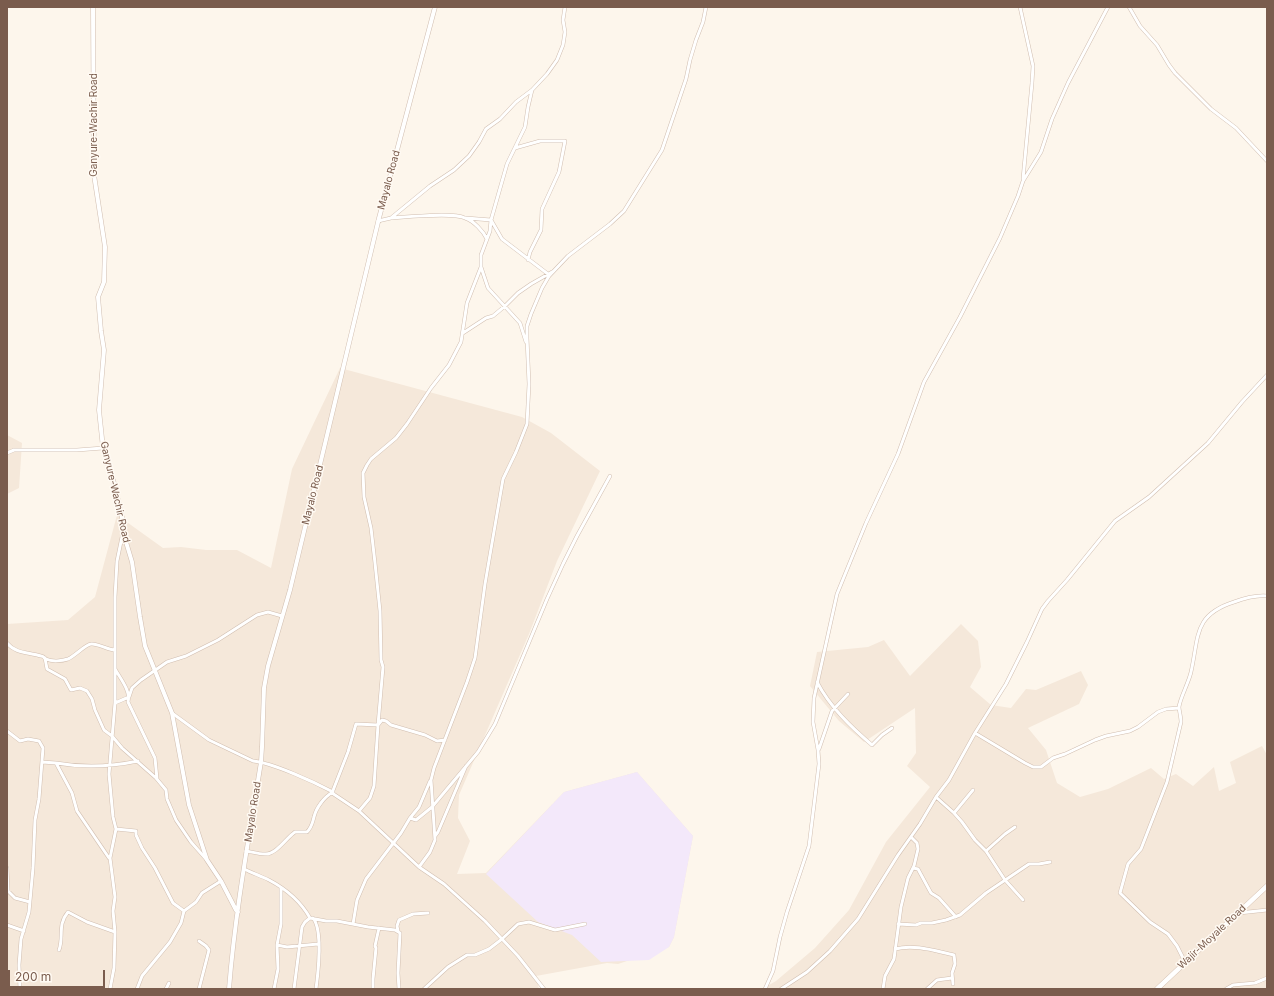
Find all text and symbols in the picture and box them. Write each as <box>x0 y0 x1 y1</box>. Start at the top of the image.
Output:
street label: Ganyure-Wachir Road <box>88 73 100 177</box>
street label: Mayalo Road <box>375 149 403 211</box>
street label: Ganyure-Wachir Road <box>98 440 132 544</box>
street label: Mayalo Road <box>300 464 326 526</box>
street label: Mayalo Road <box>242 781 264 843</box>
street label: Wajir-Moyale Road <box>1175 902 1249 972</box>
scale bar <box>10 962 107 988</box>
text: 200 m <box>15 969 51 984</box>

